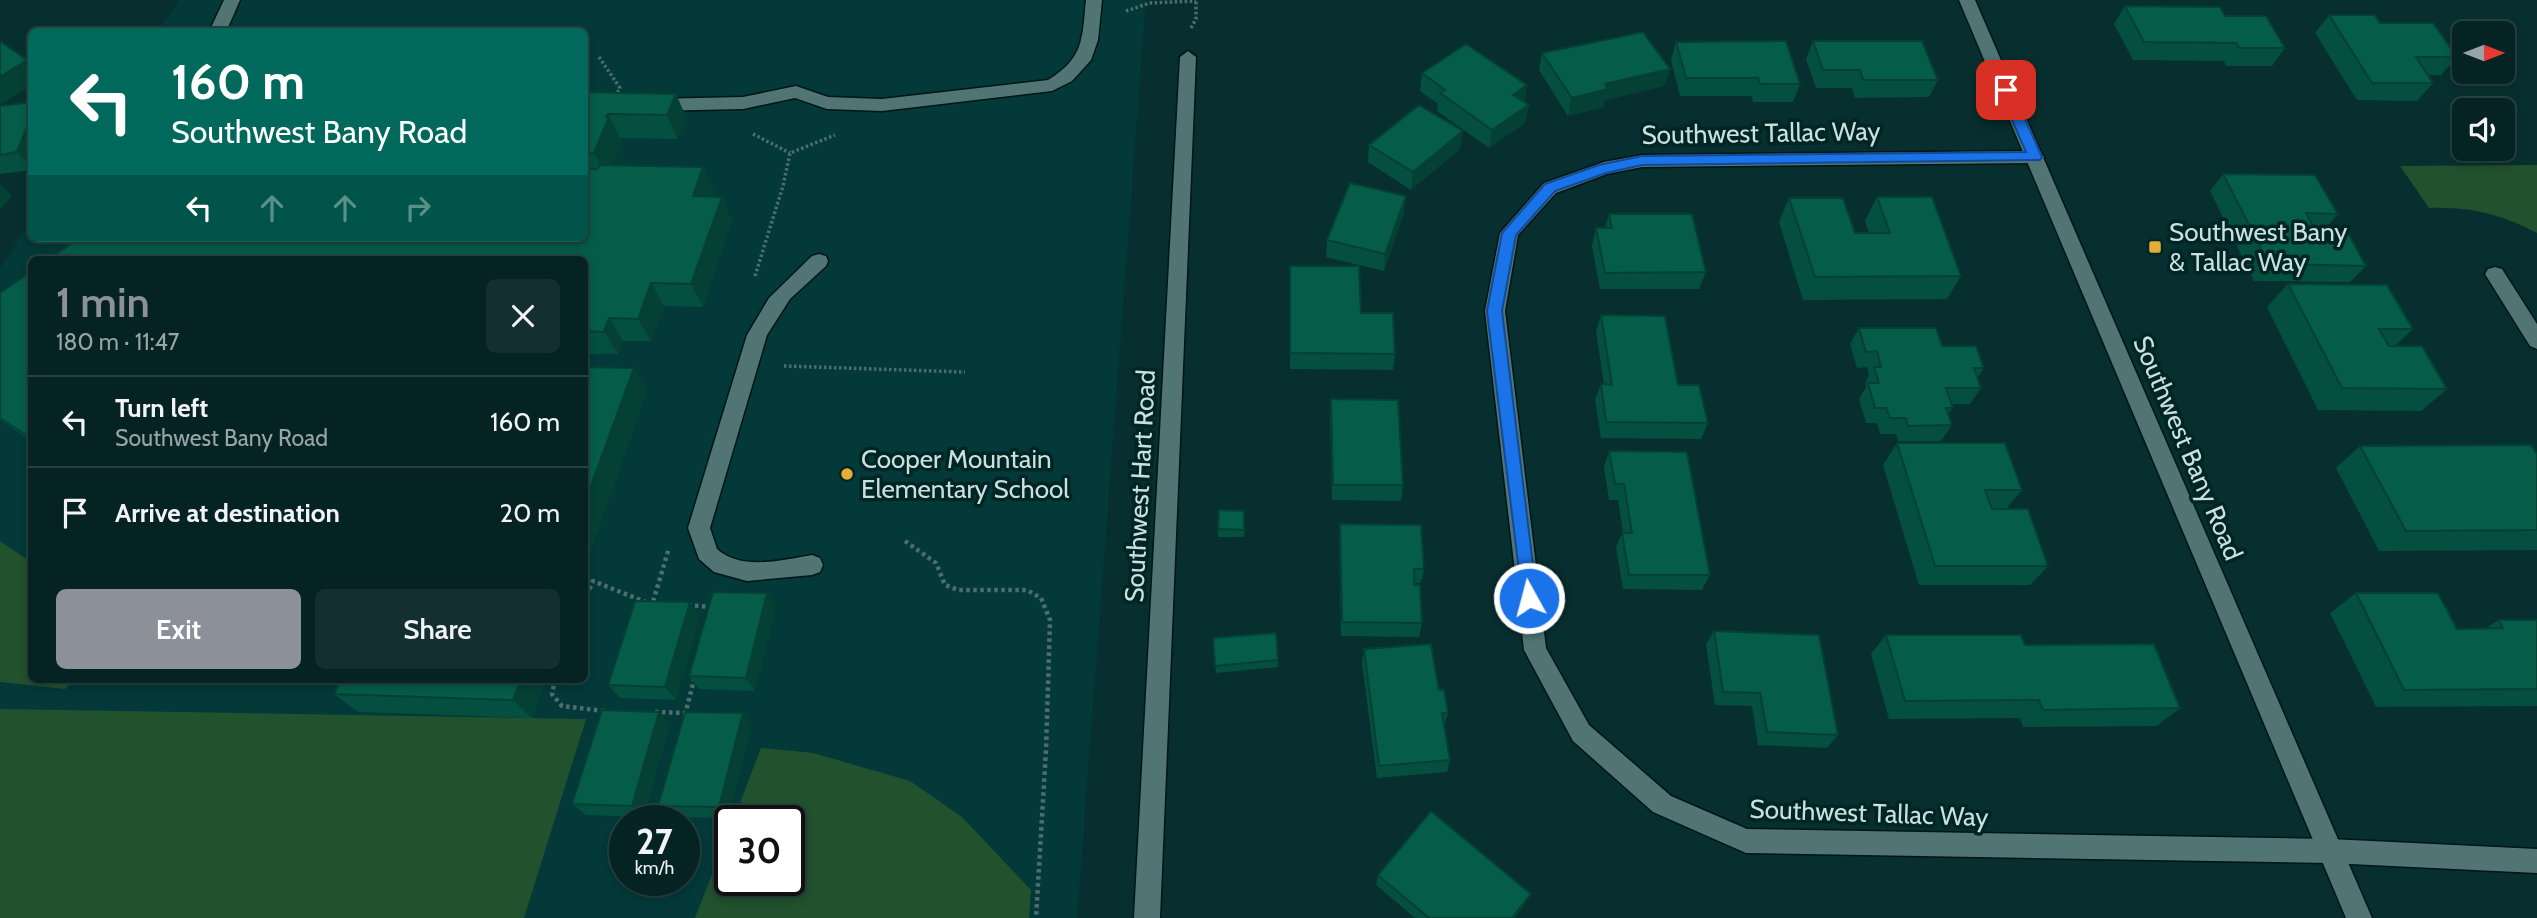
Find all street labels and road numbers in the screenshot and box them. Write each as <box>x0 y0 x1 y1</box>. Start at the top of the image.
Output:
street label: Southwest Tallac Way <box>1641 115 1881 151</box>
street label: Southwest Bany Road <box>2126 331 2250 565</box>
street label: Southwest Hart Road <box>1118 369 1162 603</box>
street label: Southwest Tallac Way <box>1749 793 1989 833</box>

